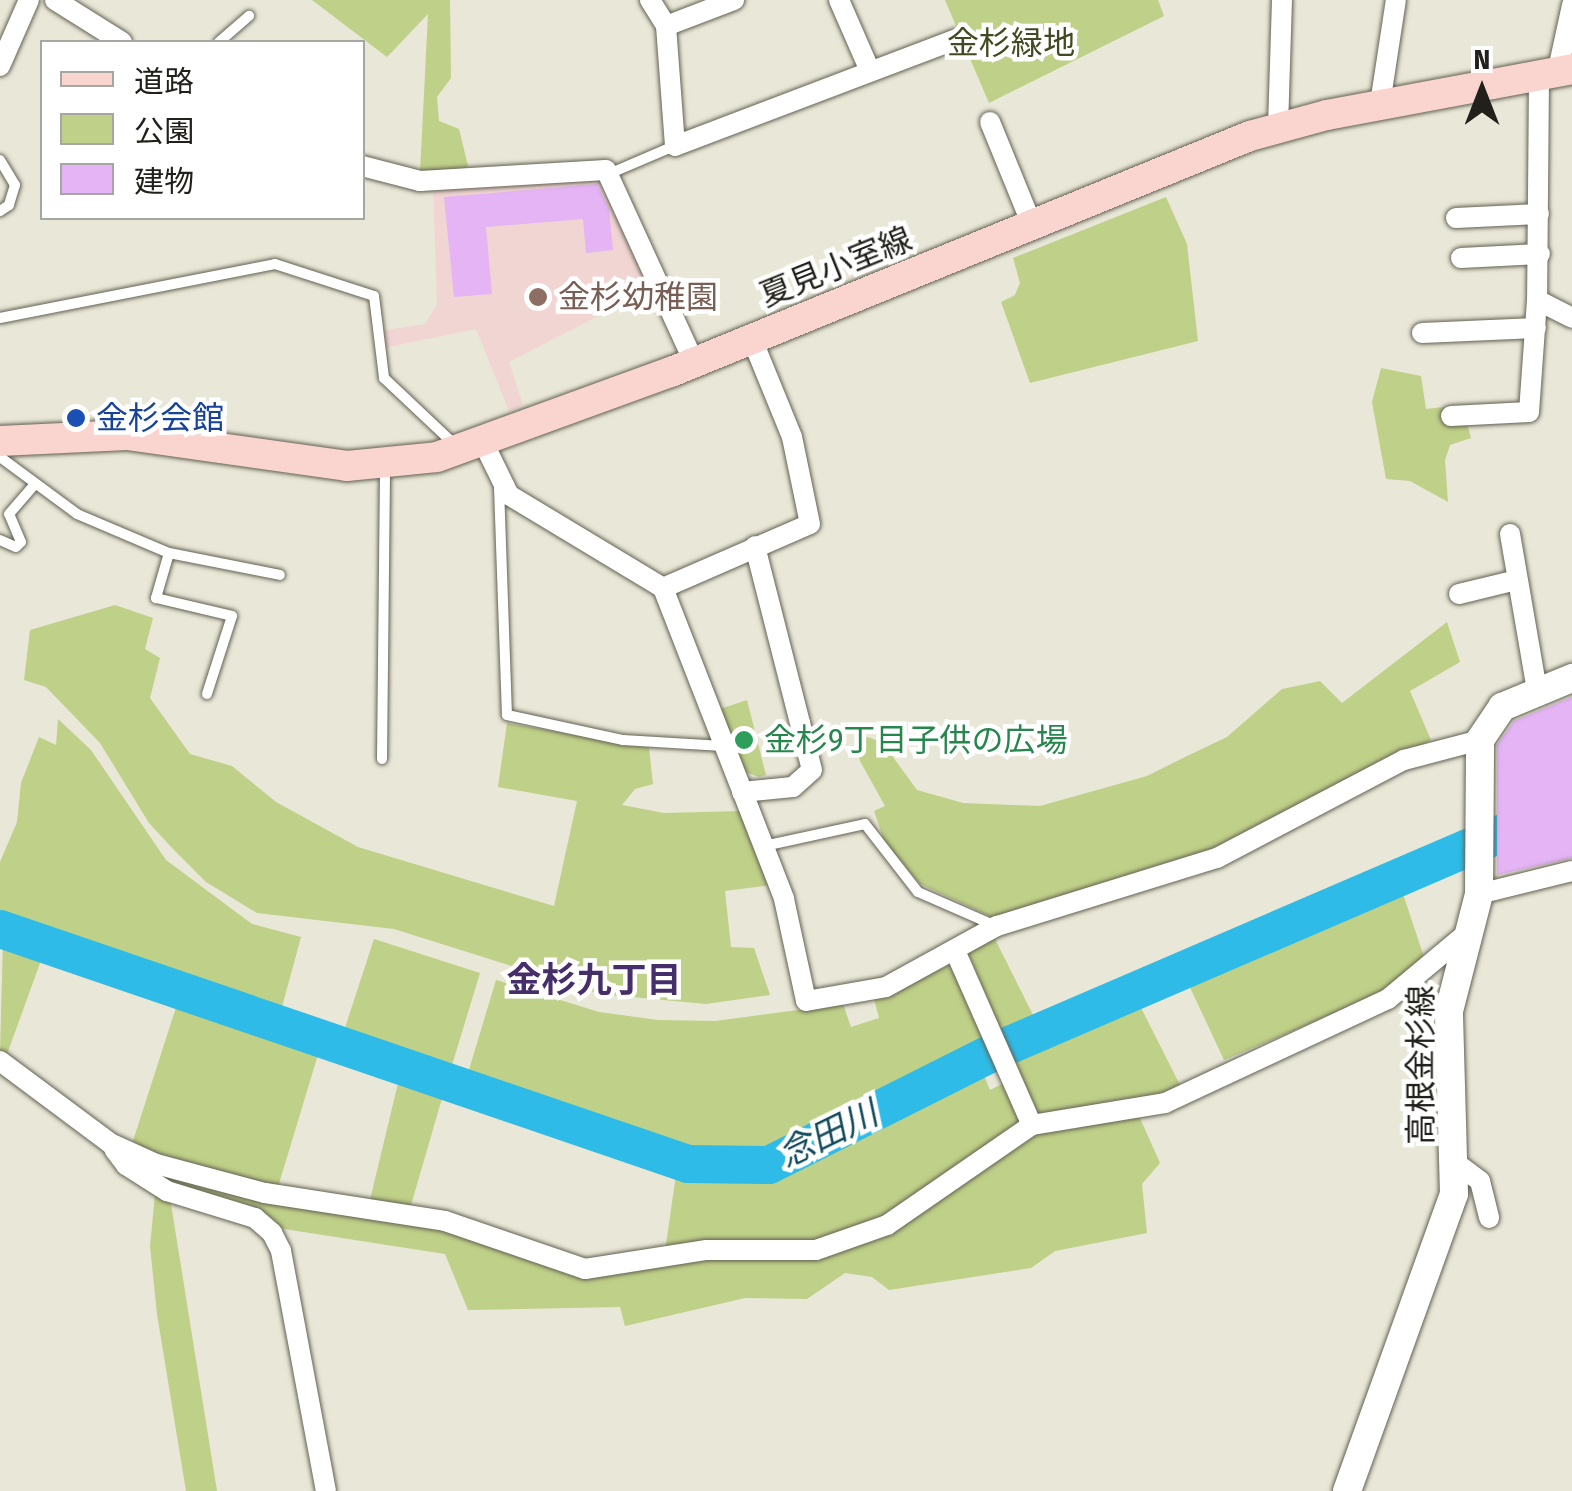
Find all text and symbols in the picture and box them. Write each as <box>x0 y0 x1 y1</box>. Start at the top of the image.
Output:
park label: 金杉緑地 <box>947 24 1075 62</box>
legend <box>40 40 365 220</box>
north arrow <box>1432 40 1532 140</box>
text: N <box>1474 43 1490 76</box>
text: 道路 <box>134 64 194 100</box>
text: 公園 <box>134 114 194 150</box>
text: 建物 <box>134 164 194 200</box>
street label: 夏見小室線 <box>755 219 917 315</box>
place label: 金杉幼稚園 <box>558 278 718 316</box>
marker: 金杉幼稚園 <box>527 286 549 308</box>
place label: 金杉会館 <box>96 399 224 437</box>
marker: 金杉会館 <box>65 407 87 429</box>
place label: 金杉9丁目子供の広場 <box>764 721 1068 759</box>
marker: 金杉9丁目子供の広場 <box>733 729 755 751</box>
district label: 金杉九丁目 <box>507 959 681 1001</box>
street label: 高根金杉線 <box>1402 985 1440 1145</box>
water label: 念田川 <box>772 1092 884 1176</box>

